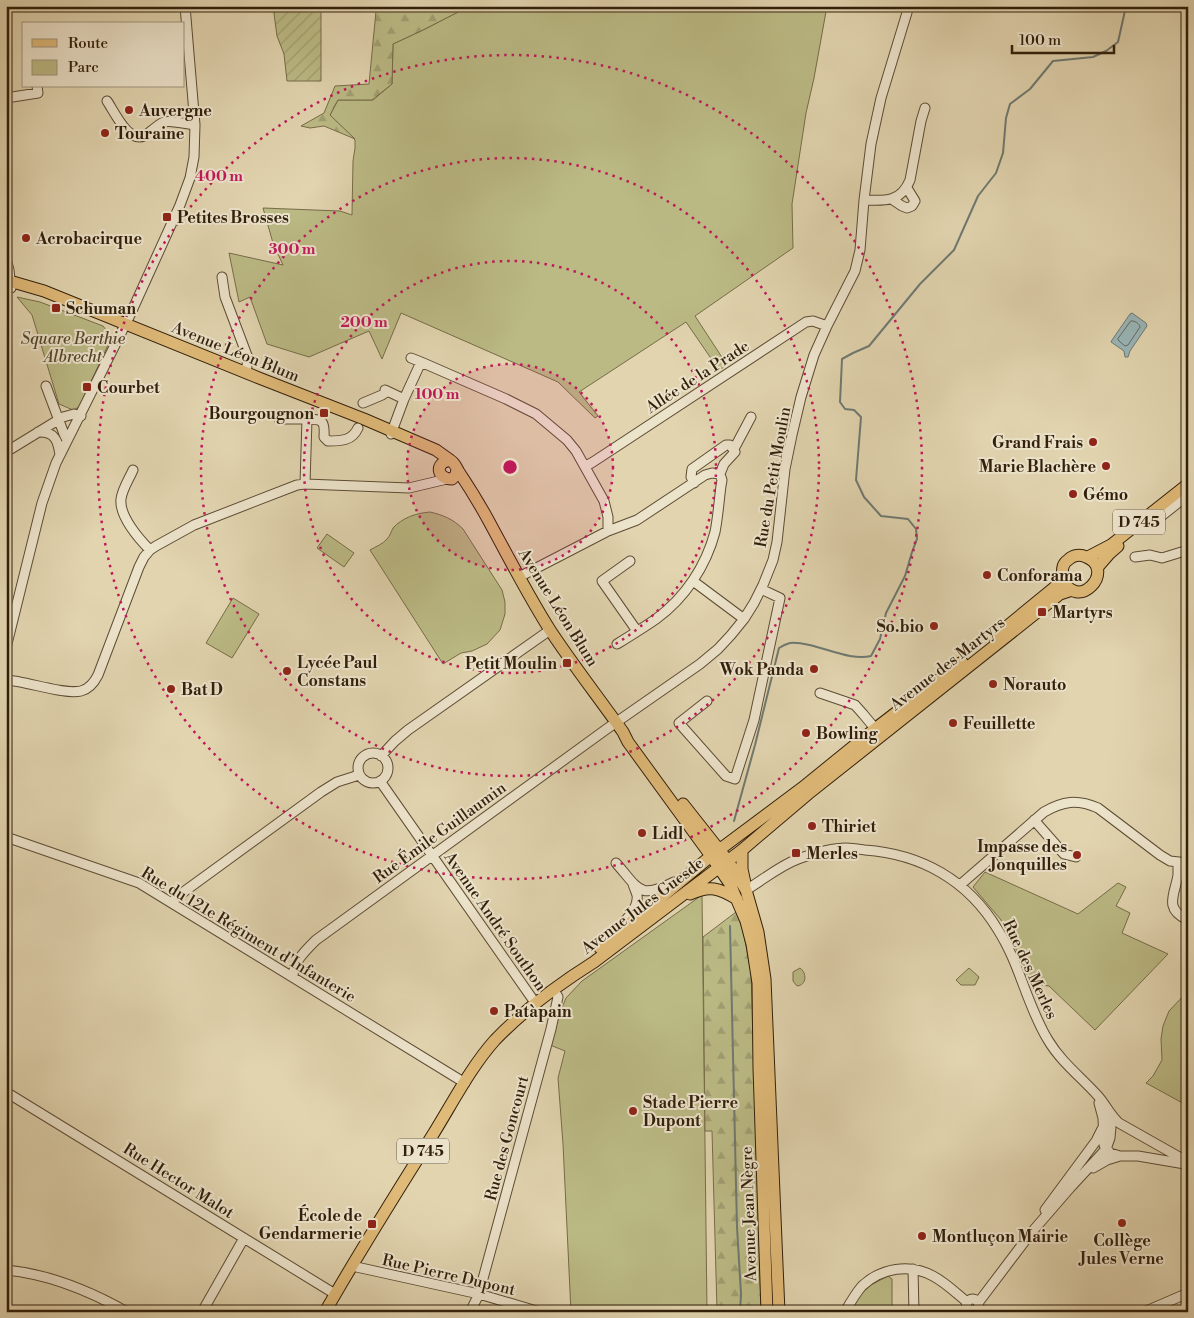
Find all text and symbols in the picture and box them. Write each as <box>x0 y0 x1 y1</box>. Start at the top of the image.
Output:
legend <box>22 22 185 88</box>
scale bar <box>1012 22 1114 54</box>
text: 100 m <box>1019 31 1061 50</box>
text: Route <box>68 34 108 53</box>
text: Parc <box>68 58 99 77</box>
place label: Auvergne <box>138 101 212 121</box>
marker: Auvergne <box>123 104 135 116</box>
place label: Touraine <box>115 124 185 144</box>
marker: Touraine <box>99 127 111 139</box>
text: 400 m <box>195 167 243 186</box>
place label: Petites Brosses <box>177 208 289 228</box>
marker: Petites Brosses <box>161 211 173 223</box>
place label: Acrobacirque <box>35 229 142 249</box>
marker: Acrobacirque <box>20 232 32 244</box>
text: 300 m <box>269 240 316 259</box>
place label: Schuman <box>66 299 136 319</box>
marker: Schuman <box>50 302 62 314</box>
text: 200 m <box>340 313 388 332</box>
street label: Avenue Léon Blum <box>168 317 302 387</box>
park label: Square Berthie Albrecht <box>21 329 126 367</box>
street label: Allée de la Prade <box>641 336 753 418</box>
place label: Courbet <box>97 378 160 398</box>
marker: Courbet <box>81 381 93 393</box>
text: 100 m <box>415 385 460 404</box>
place label: Bourgougnon <box>208 404 314 424</box>
street label: Rue du Petit Moulin <box>751 405 795 549</box>
marker: Bourgougnon <box>318 407 330 419</box>
place label: Grand Frais <box>992 433 1083 453</box>
marker: Grand Frais <box>1087 436 1099 448</box>
place label: Marie Blachère <box>979 457 1096 477</box>
centre of rings <box>501 458 519 476</box>
marker: Marie Blachère <box>1100 460 1112 472</box>
place label: Gémo <box>1083 485 1128 505</box>
marker: Gémo <box>1067 488 1079 500</box>
road number: D 745 <box>1113 510 1165 534</box>
street label: Avenue Léon Blum <box>513 544 603 670</box>
place label: Conforama <box>997 566 1083 586</box>
marker: Conforama <box>981 569 993 581</box>
place label: Martyrs <box>1052 603 1113 623</box>
marker: Martyrs <box>1036 606 1048 618</box>
street label: Avenue des Martyrs <box>885 613 1009 716</box>
place label: So.bio <box>876 617 924 637</box>
marker: So.bio <box>928 620 940 632</box>
place label: Lycée Paul Constans <box>297 653 378 691</box>
place label: Petit Moulin <box>465 654 557 674</box>
marker: Petit Moulin <box>561 657 573 669</box>
place label: Wok Panda <box>718 660 804 680</box>
marker: Wok Panda <box>808 663 820 675</box>
marker: Lycée Paul Constans <box>281 665 293 677</box>
place label: Norauto <box>1003 675 1066 695</box>
marker: Norauto <box>987 678 999 690</box>
place label: Bat D <box>181 680 223 700</box>
marker: Bat D <box>165 683 177 695</box>
place label: Feuillette <box>963 714 1036 734</box>
marker: Feuillette <box>947 717 959 729</box>
place label: Bowling <box>816 724 878 744</box>
marker: Bowling <box>800 727 812 739</box>
street label: Rue Émile Guillaumin <box>368 776 510 888</box>
place label: Thiriet <box>822 817 876 837</box>
marker: Thiriet <box>806 820 818 832</box>
place label: Lidl <box>652 824 684 844</box>
marker: Lidl <box>636 827 648 839</box>
place label: Impasse des Jonquilles <box>977 837 1067 875</box>
place label: Merles <box>806 844 858 864</box>
street label: Avenue André Southon <box>439 847 551 995</box>
marker: Merles <box>790 847 802 859</box>
marker: Impasse des Jonquilles <box>1071 849 1083 861</box>
street label: Avenue Jules Guesde <box>577 853 708 959</box>
street label: Rue du 121e Régiment d'Infanterie <box>138 863 359 1007</box>
street label: Rue des Merles <box>998 916 1062 1022</box>
place label: Patàpain <box>504 1002 572 1022</box>
marker: Patàpain <box>488 1005 500 1017</box>
street label: Rue des Goncourt <box>481 1073 533 1203</box>
place label: Stade Pierre Dupont <box>643 1093 739 1131</box>
marker: Stade Pierre Dupont <box>627 1105 639 1117</box>
road number: D 745 <box>397 1138 449 1164</box>
street label: Rue Hector Malot <box>119 1139 238 1223</box>
street label: Avenue Jean Nègre <box>737 1146 761 1283</box>
place label: École de Gendarmerie <box>259 1204 362 1244</box>
marker: Collège Jules Verne <box>1116 1217 1128 1229</box>
marker: École de Gendarmerie <box>366 1218 378 1230</box>
place label: Montluçon Mairie <box>932 1227 1068 1247</box>
marker: Montluçon Mairie <box>916 1230 928 1242</box>
place label: Collège Jules Verne <box>1078 1231 1164 1269</box>
street label: Rue Pierre Dupont <box>380 1250 518 1300</box>

